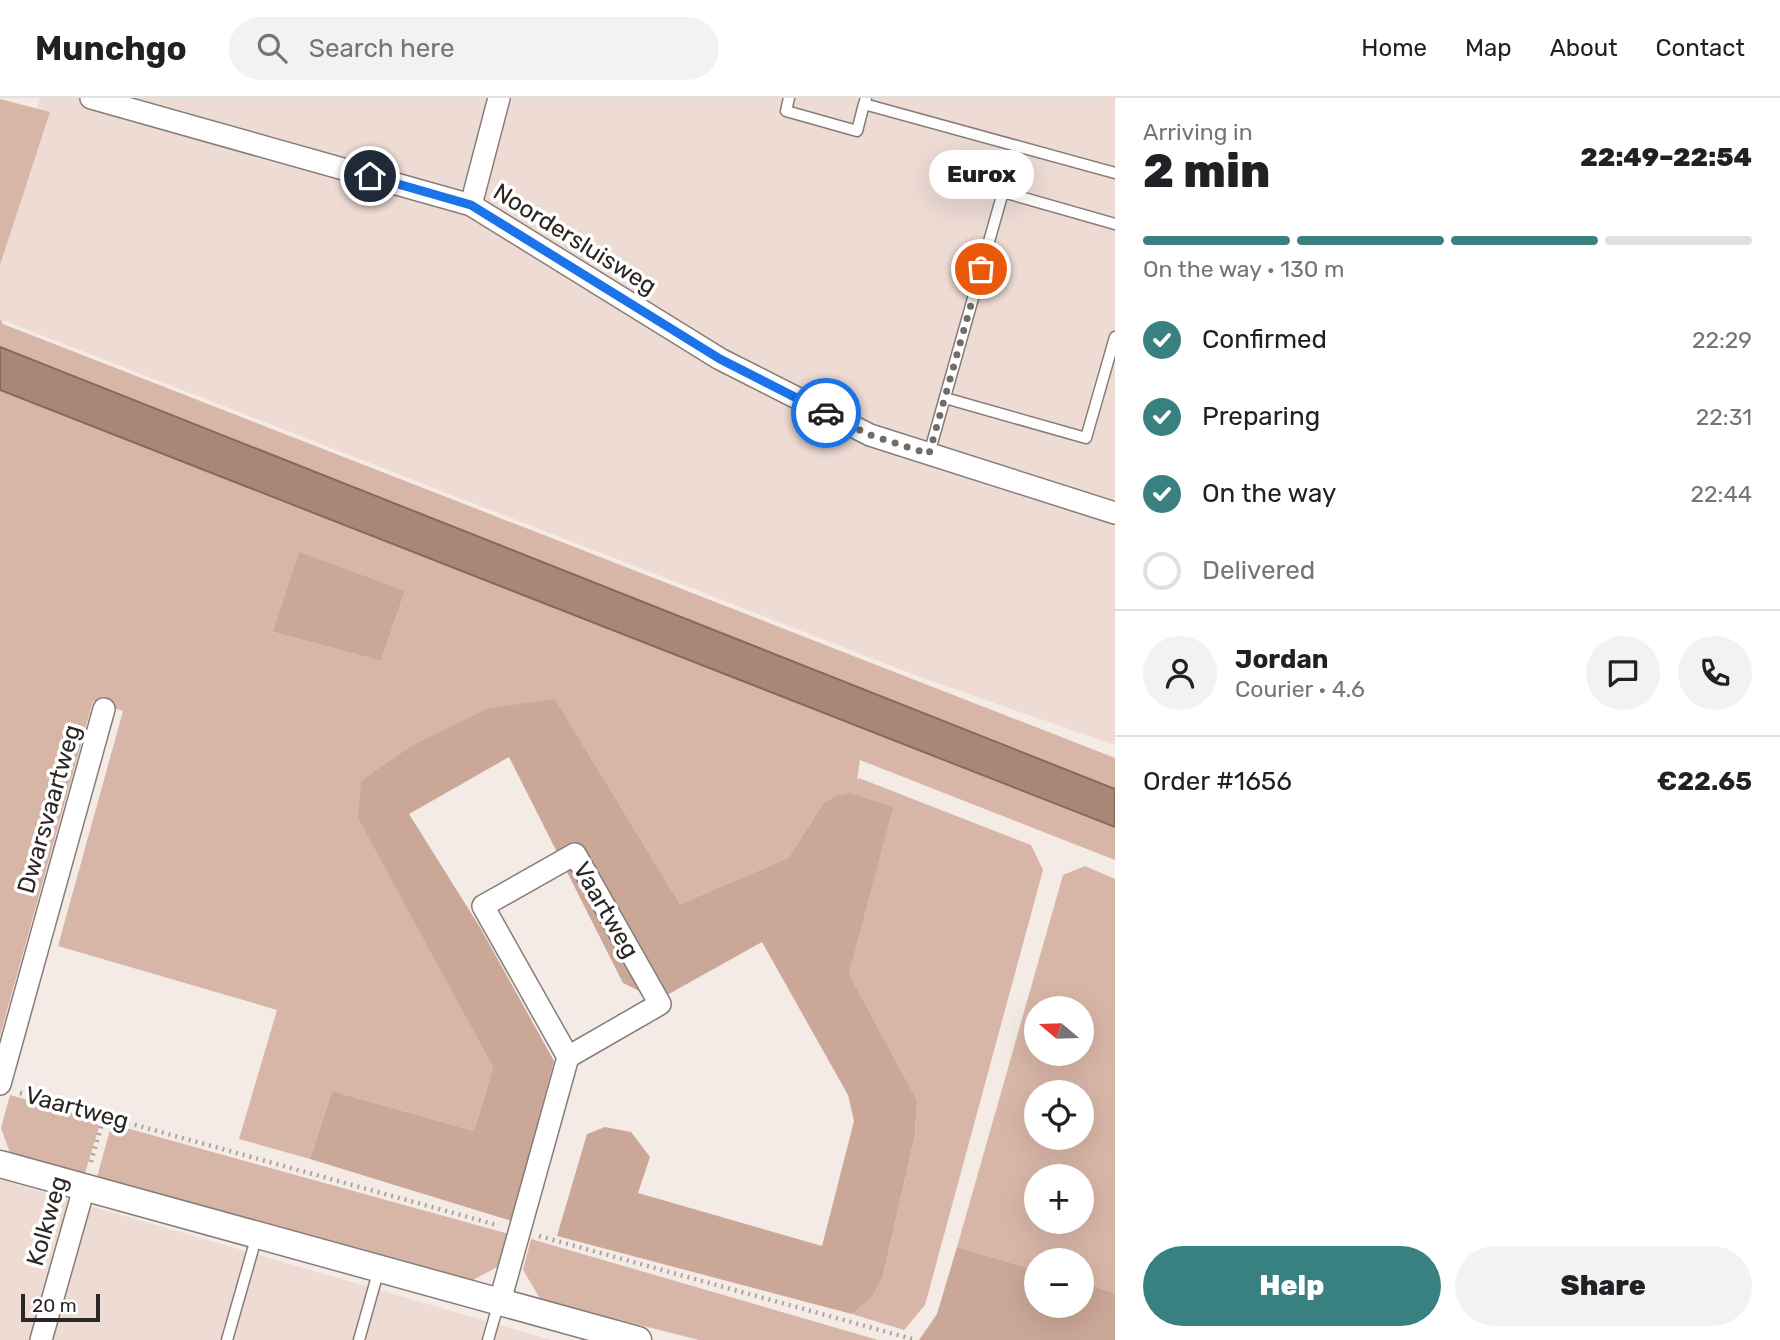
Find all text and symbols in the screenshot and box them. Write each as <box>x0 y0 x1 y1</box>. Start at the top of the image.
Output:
search box <box>229 17 719 80</box>
text: Munchgo <box>35 29 187 68</box>
icon: search <box>253 29 291 67</box>
text: Search here <box>309 33 455 64</box>
text: Home <box>1361 34 1427 62</box>
text: Map <box>1465 34 1512 62</box>
text: About <box>1550 34 1618 62</box>
text: Contact <box>1656 34 1745 62</box>
text: Arriving in <box>1143 118 1253 146</box>
text: 22:49–22:54 <box>1580 142 1752 173</box>
text: 2 min <box>1143 144 1270 199</box>
pin <box>340 146 400 206</box>
callout: Eurox <box>928 150 1034 199</box>
icon: home <box>351 157 389 195</box>
text: Eurox <box>947 160 1016 188</box>
street label: Noordersluisweg <box>488 178 662 300</box>
pin <box>951 239 1011 299</box>
icon: bag <box>962 250 1000 288</box>
text: On the way · 130 m <box>1143 255 1344 283</box>
icon: check <box>1143 321 1181 359</box>
text: Confirmed <box>1202 324 1327 355</box>
text: 22:29 <box>1692 326 1752 354</box>
courier <box>791 378 861 448</box>
icon: car <box>807 394 845 432</box>
icon: check <box>1143 398 1181 436</box>
text: Preparing <box>1202 401 1320 432</box>
text: 22:31 <box>1696 403 1752 431</box>
icon: check <box>1143 475 1181 513</box>
text: On the way <box>1202 478 1336 509</box>
text: 22:44 <box>1691 480 1752 508</box>
text: Delivered <box>1202 555 1315 586</box>
button: person <box>1143 636 1217 710</box>
button: chat <box>1586 636 1660 710</box>
button: phone <box>1678 636 1752 710</box>
text: Jordan <box>1235 644 1328 675</box>
text: Courier · 4.6 <box>1235 675 1365 703</box>
street label: Dwarsvaartweg <box>12 721 86 897</box>
text: Order #1656 <box>1143 766 1292 797</box>
text: €22.65 <box>1657 766 1752 797</box>
street label: Vaartweg <box>567 857 645 963</box>
north arrow <box>1024 996 1094 1066</box>
map controls <box>1024 996 1094 1318</box>
button: locate <box>1024 1080 1094 1150</box>
street label: Vaartweg <box>22 1081 132 1135</box>
button: + <box>1024 1164 1094 1234</box>
street label: Kolkweg <box>21 1173 73 1269</box>
button: Help <box>1143 1246 1441 1326</box>
button: Share <box>1455 1246 1752 1326</box>
button: − <box>1024 1248 1094 1318</box>
scale bar <box>21 1291 100 1323</box>
text: 20 m <box>32 1294 77 1317</box>

